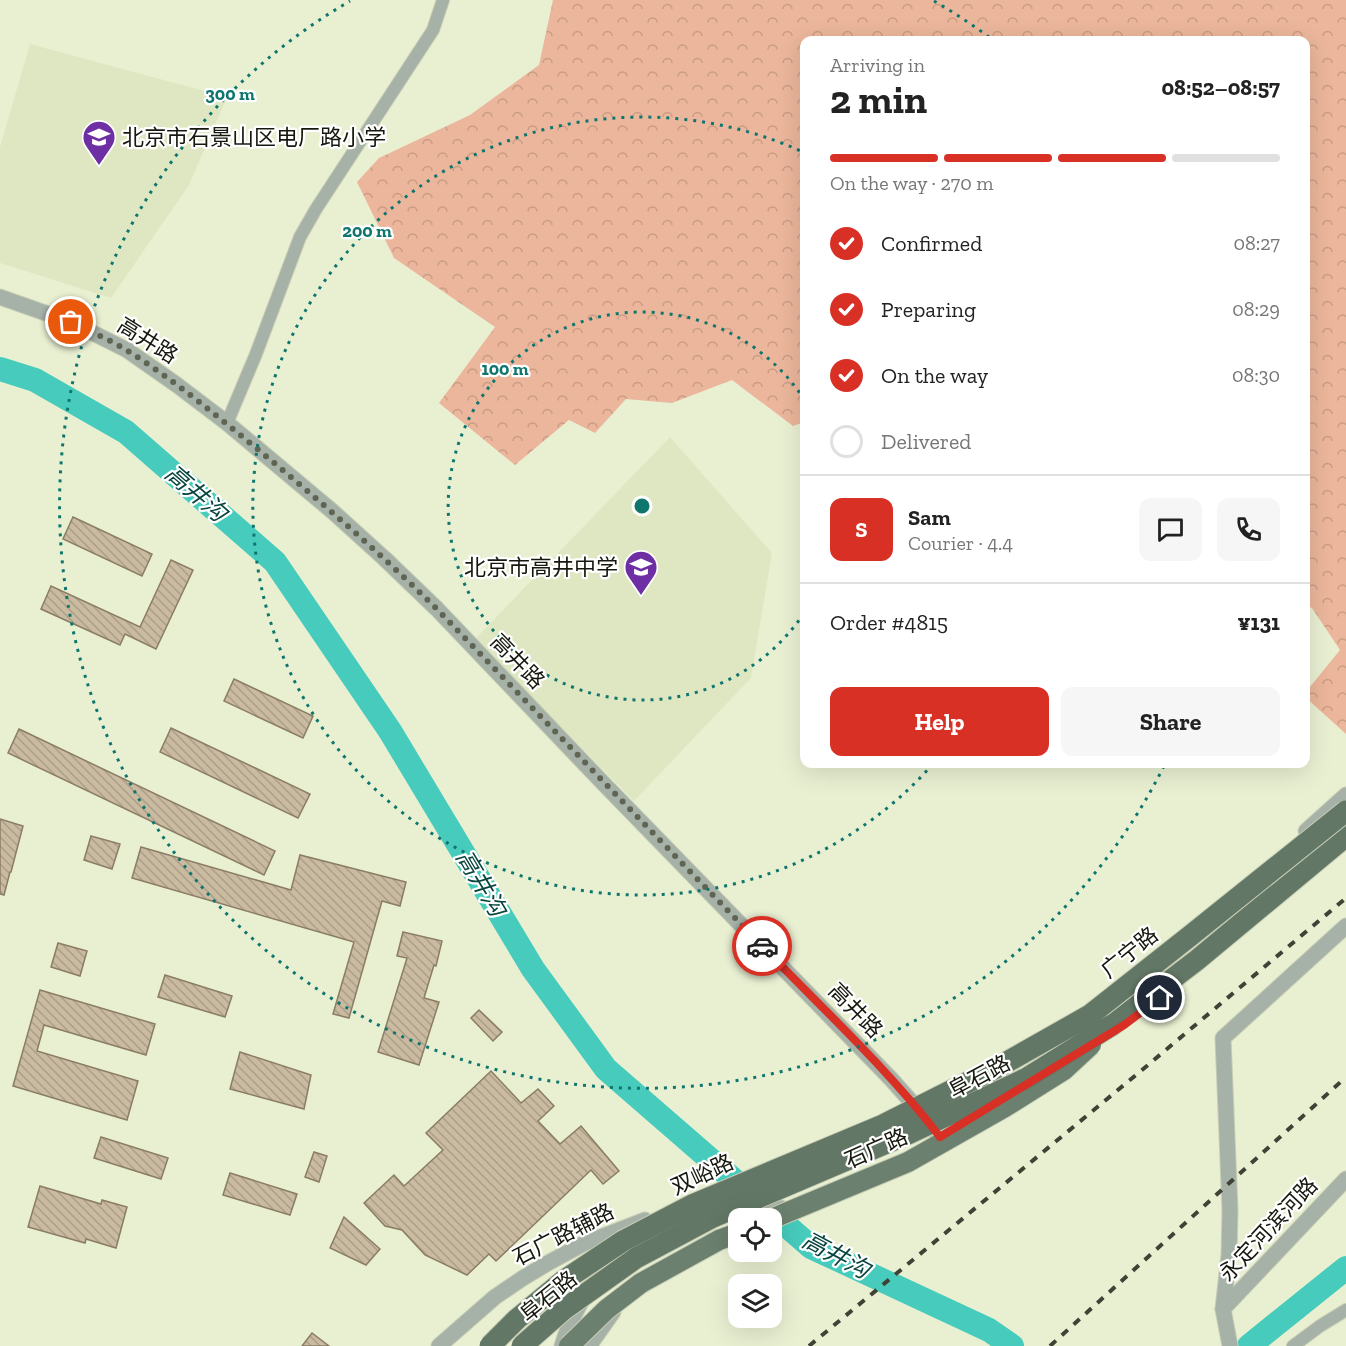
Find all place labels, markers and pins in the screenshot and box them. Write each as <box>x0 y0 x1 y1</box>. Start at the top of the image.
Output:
school or university icon: 北京市石景山区电厂路小学 <box>81 119 117 166</box>
place label: 北京市石景山区电厂路小学 <box>122 124 386 151</box>
pin <box>45 296 96 347</box>
centre of rings <box>632 496 652 516</box>
school or university icon: 北京市高井中学 <box>623 549 659 596</box>
place label: 北京市高井中学 <box>464 554 618 581</box>
pin <box>1134 972 1185 1023</box>

